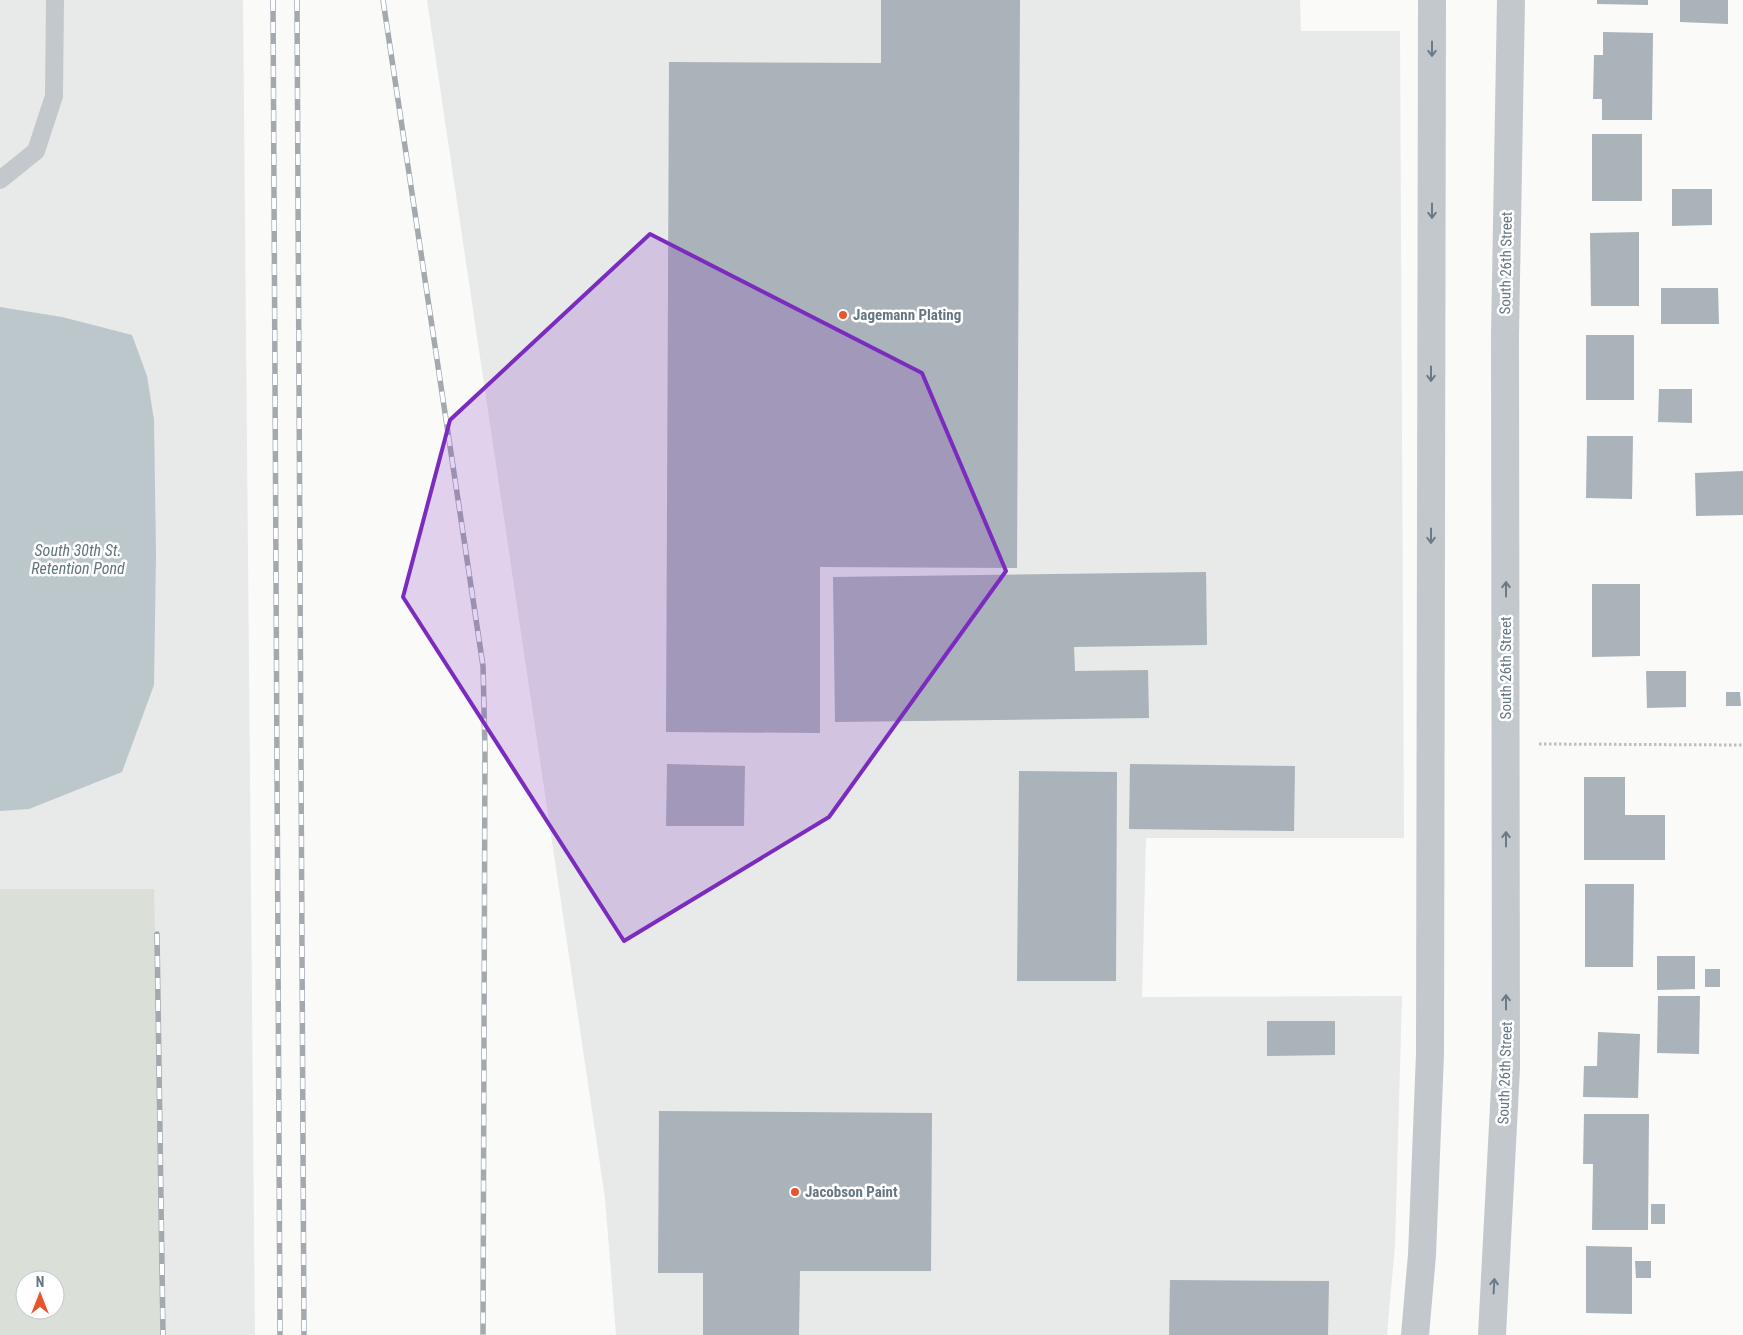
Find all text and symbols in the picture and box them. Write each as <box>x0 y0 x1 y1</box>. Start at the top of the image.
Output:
one-way arrow <box>1427 40 1437 56</box>
one-way arrow <box>1427 202 1437 219</box>
street label: South 26th Street <box>1496 211 1516 315</box>
place label: Jagemann Plating <box>853 306 961 324</box>
marker: Jagemann Plating <box>837 309 849 321</box>
one-way arrow <box>1426 365 1436 381</box>
one-way arrow <box>1426 528 1436 544</box>
water label: South 30th St. Retention Pond <box>31 541 125 578</box>
one-way arrow <box>1501 581 1511 598</box>
street label: South 26th Street <box>1497 617 1515 719</box>
one-way arrow <box>1501 831 1511 848</box>
one-way arrow <box>1501 994 1511 1010</box>
street label: South 26th Street <box>1494 1021 1516 1125</box>
place label: Jacobson Paint <box>805 1183 898 1201</box>
marker: Jacobson Paint <box>789 1186 801 1198</box>
north arrow <box>15 1270 65 1320</box>
text: N <box>36 1274 44 1290</box>
one-way arrow <box>1490 1279 1499 1295</box>

